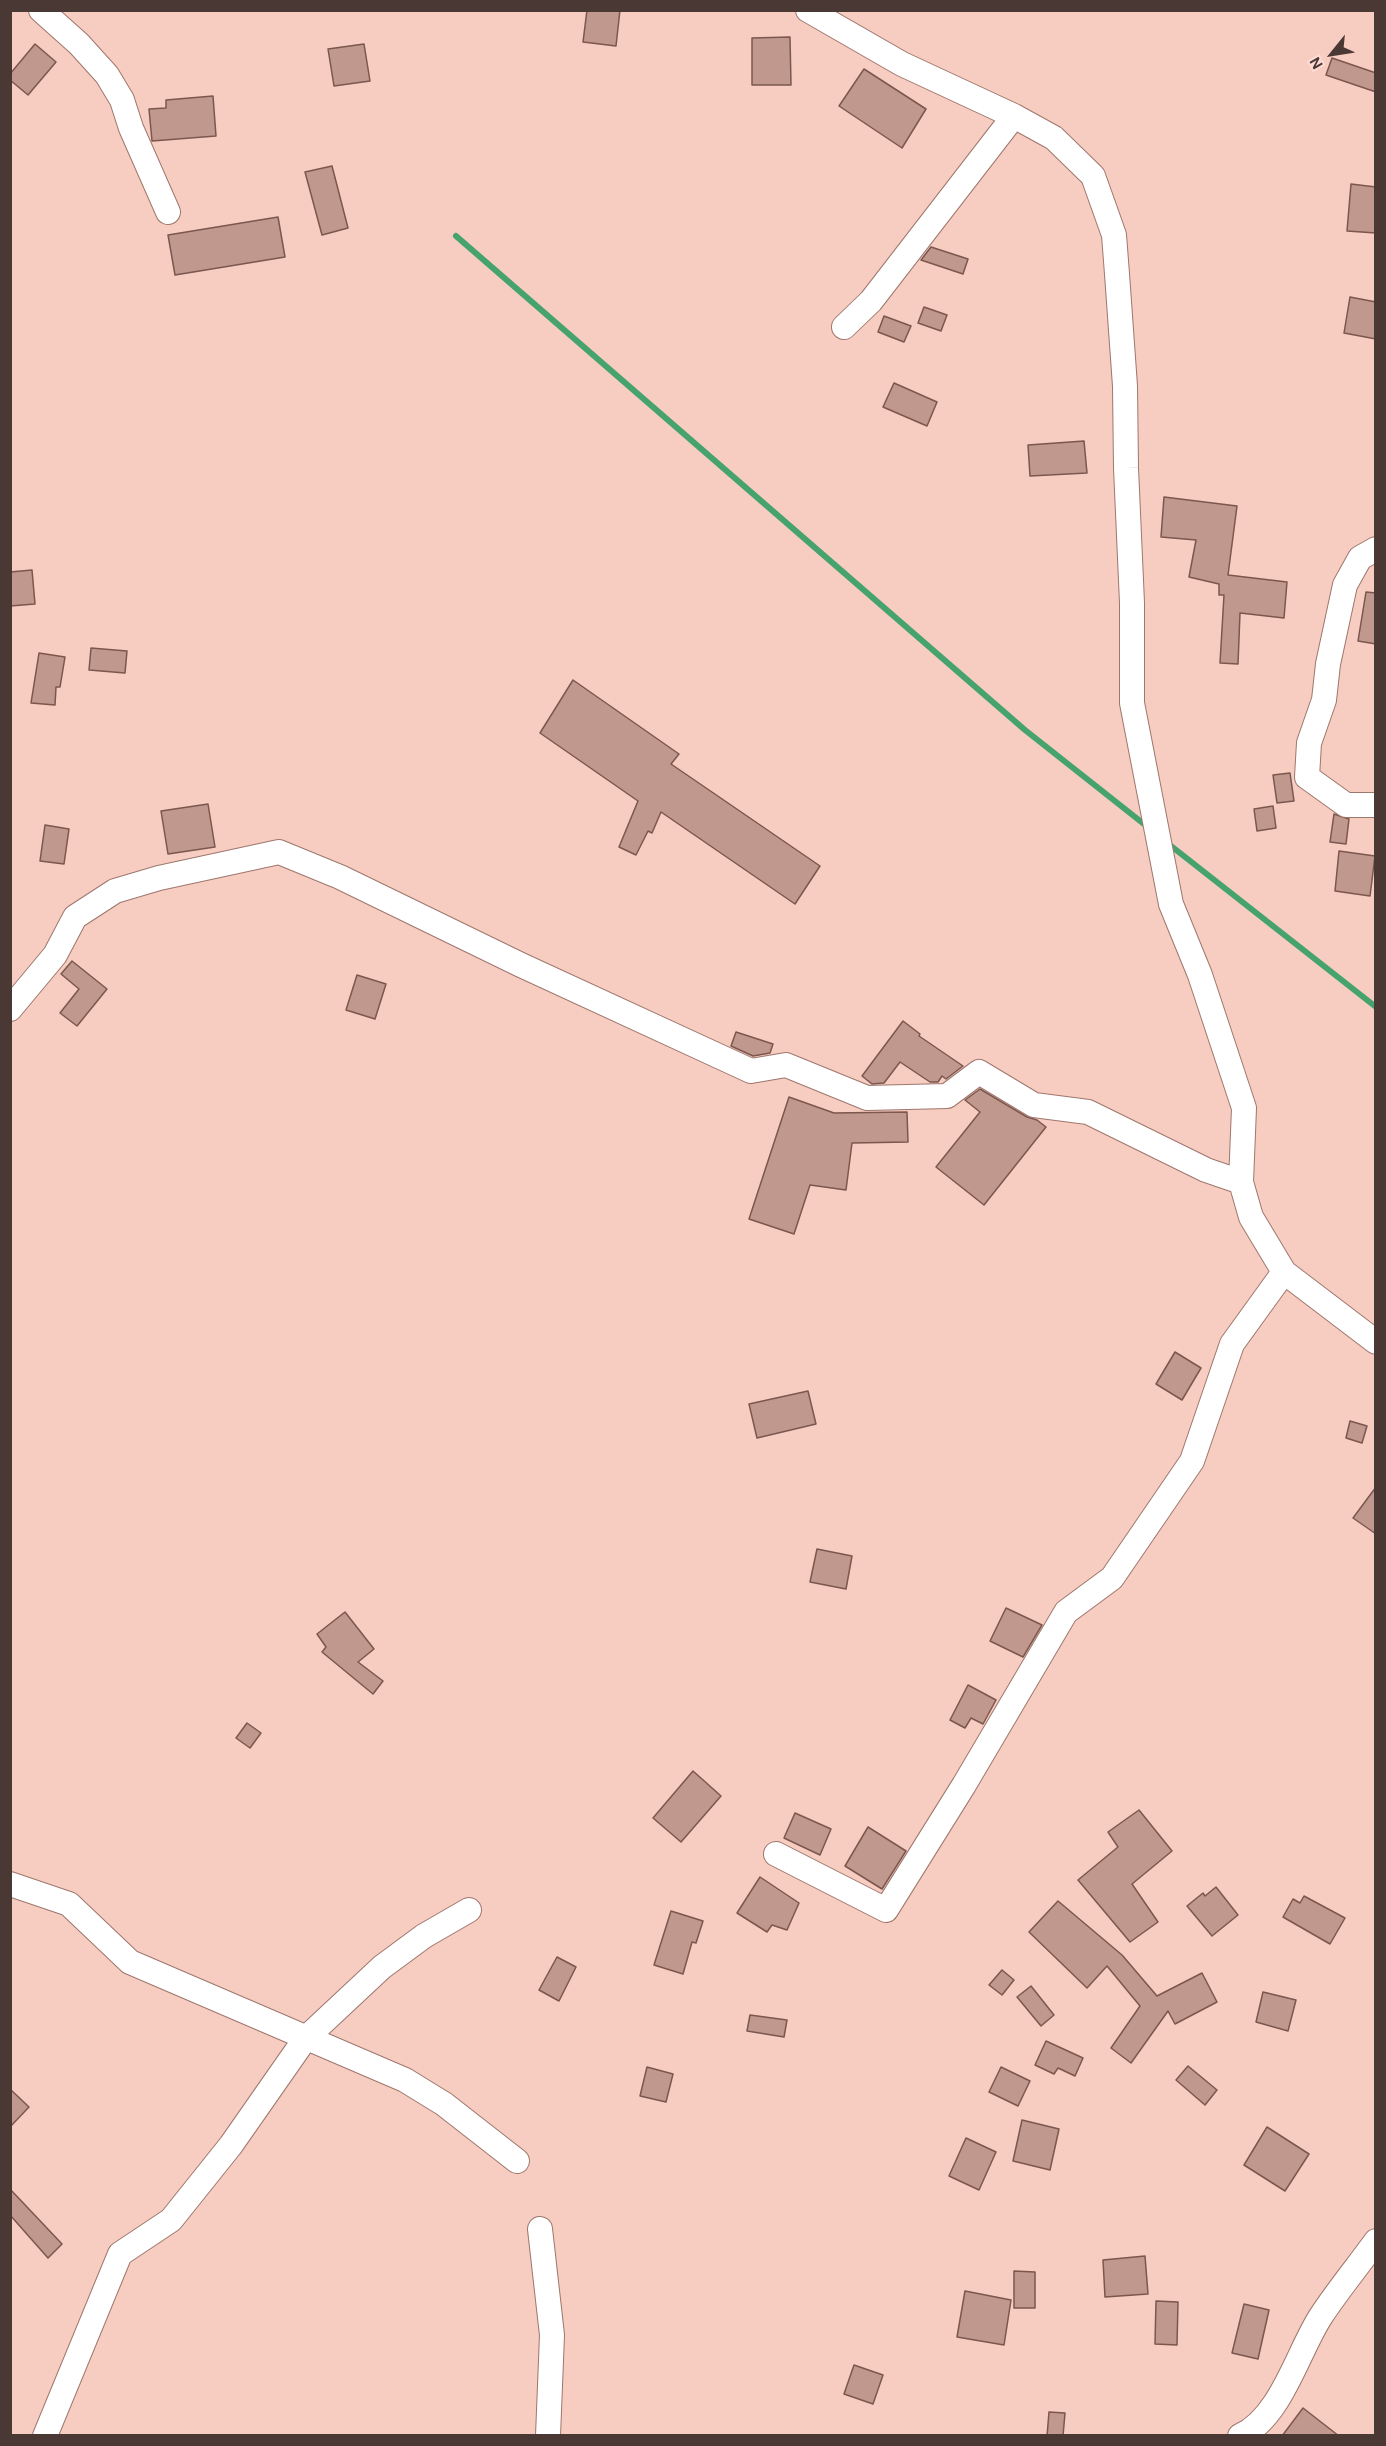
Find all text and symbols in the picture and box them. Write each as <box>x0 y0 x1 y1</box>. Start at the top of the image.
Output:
north arrow <box>1302 24 1362 84</box>
text: N <box>1305 54 1327 73</box>

